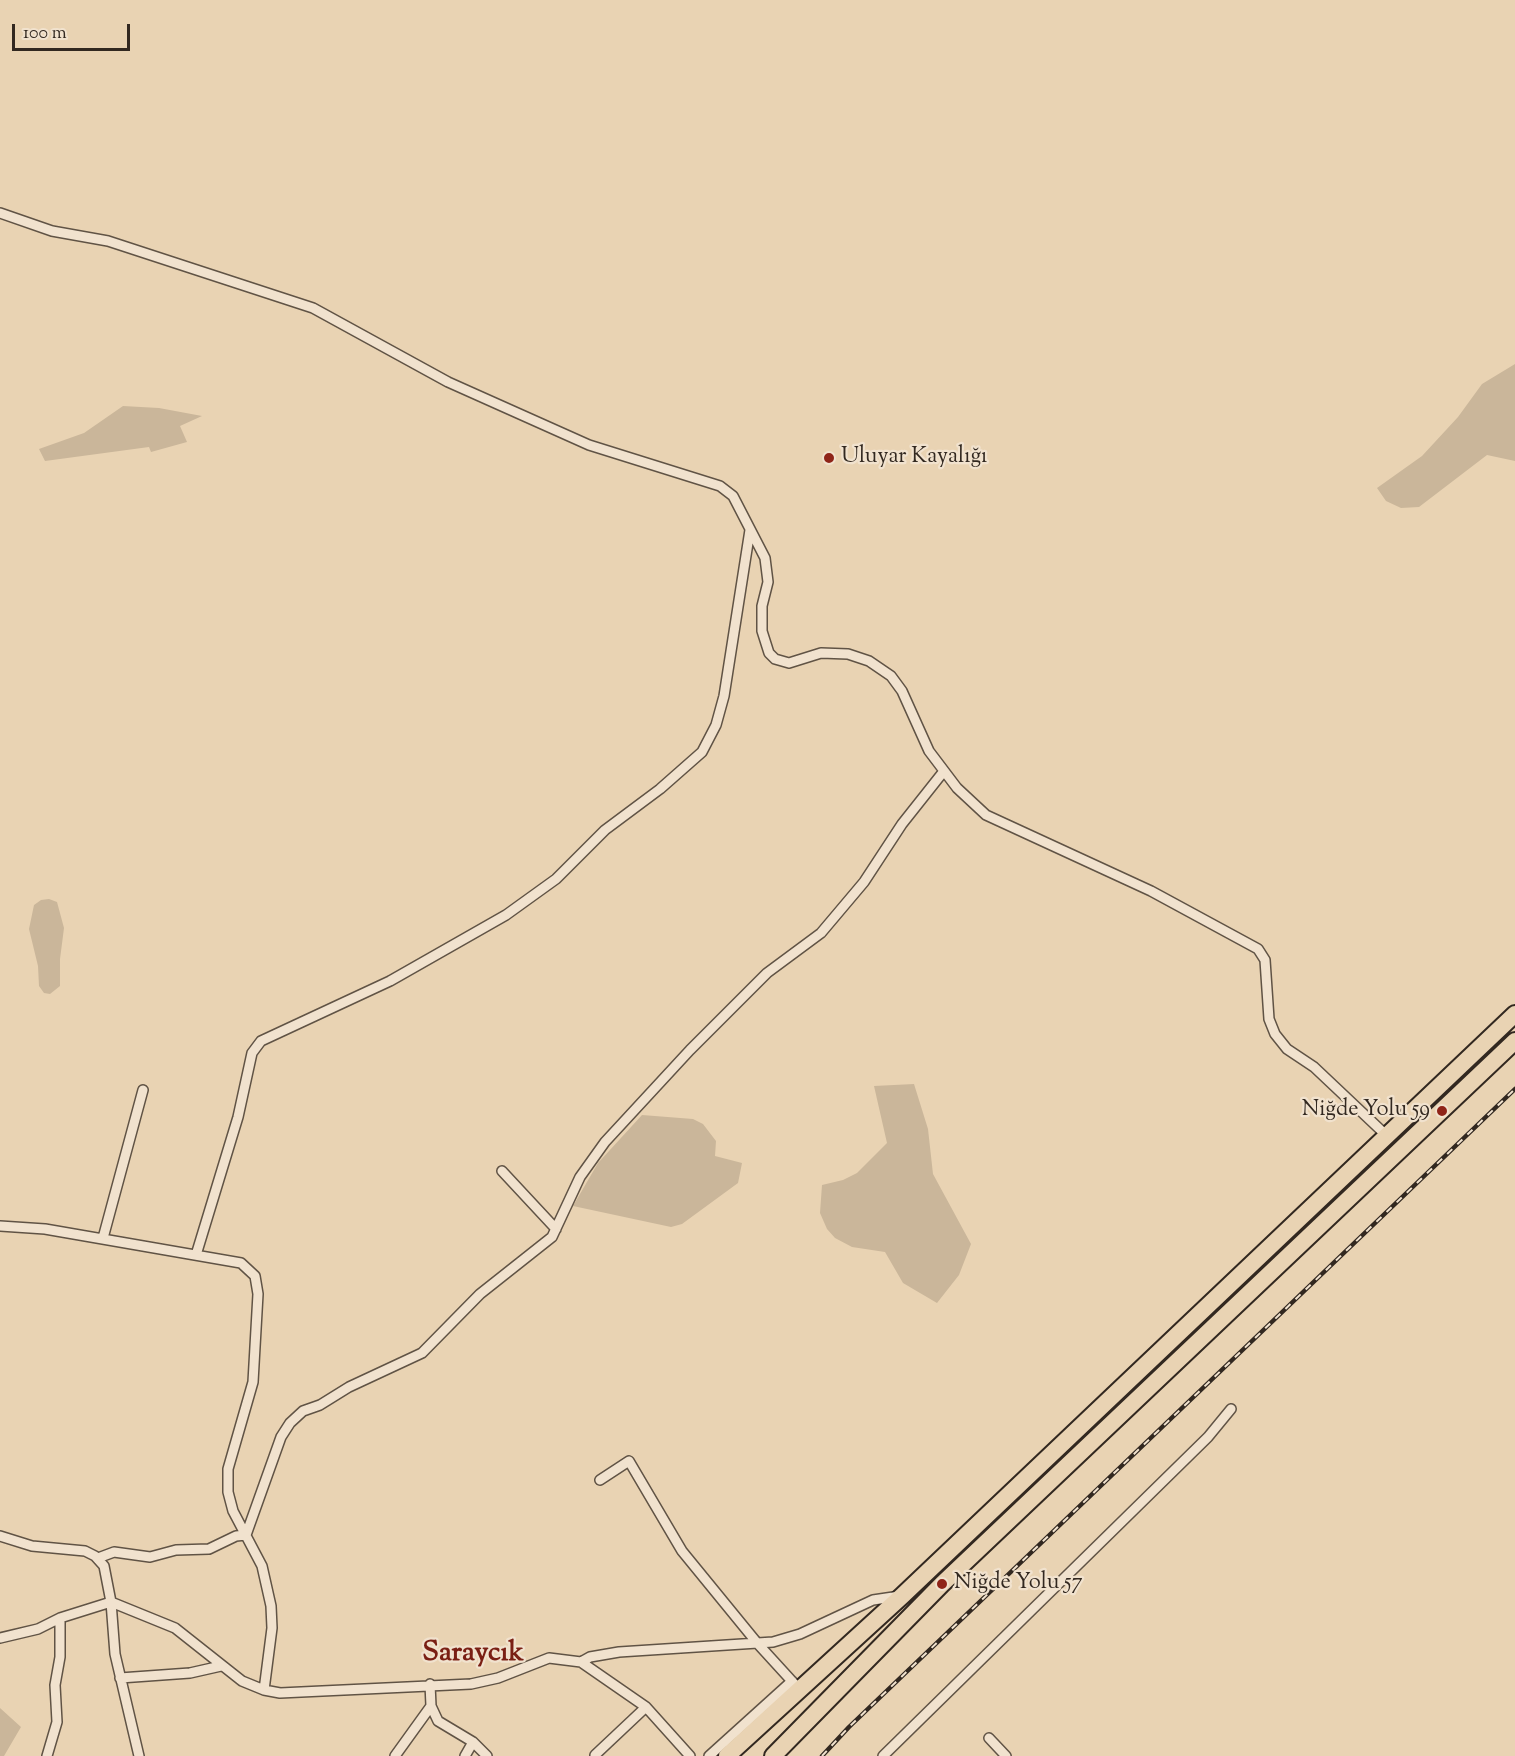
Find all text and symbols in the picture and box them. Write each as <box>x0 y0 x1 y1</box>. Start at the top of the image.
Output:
scale bar <box>15 12 134 50</box>
text: 100 m <box>23 21 67 47</box>
place label: Uluyar Kayalığı <box>841 445 987 471</box>
marker: Uluyar Kayalığı <box>822 451 836 465</box>
place label: Niğde Yolu 59 <box>1302 1098 1430 1124</box>
marker: Niğde Yolu 59 <box>1435 1104 1449 1118</box>
place label: Niğde Yolu 57 <box>954 1571 1083 1597</box>
marker: Niğde Yolu 57 <box>935 1577 949 1591</box>
district label: Saraycık <box>422 1638 524 1672</box>

